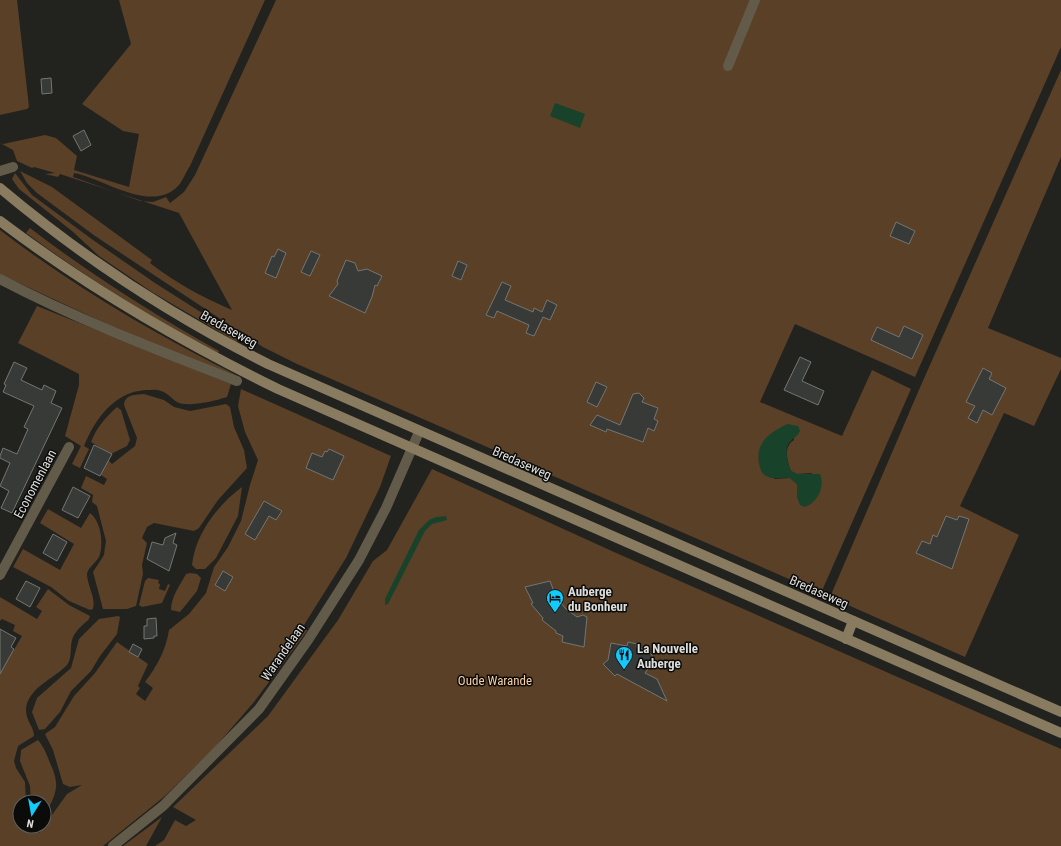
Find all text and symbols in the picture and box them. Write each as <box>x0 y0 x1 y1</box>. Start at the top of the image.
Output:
street label: Bredaseweg <box>198 307 260 351</box>
street label: Bredaseweg <box>490 443 554 483</box>
street label: Economenlaan <box>11 447 59 521</box>
street label: Bredaseweg <box>787 572 851 612</box>
place label: Auberge du Bonheur <box>568 584 628 614</box>
hotel icon: Auberge du Bonheur <box>545 588 565 613</box>
street label: Warandelaan <box>258 620 308 684</box>
place label: La Nouvelle Auberge <box>637 641 698 671</box>
restaurant icon: La Nouvelle Auberge <box>614 645 634 670</box>
park label: Oude Warande <box>458 673 532 688</box>
north arrow <box>12 794 52 834</box>
text: N <box>25 816 35 830</box>

